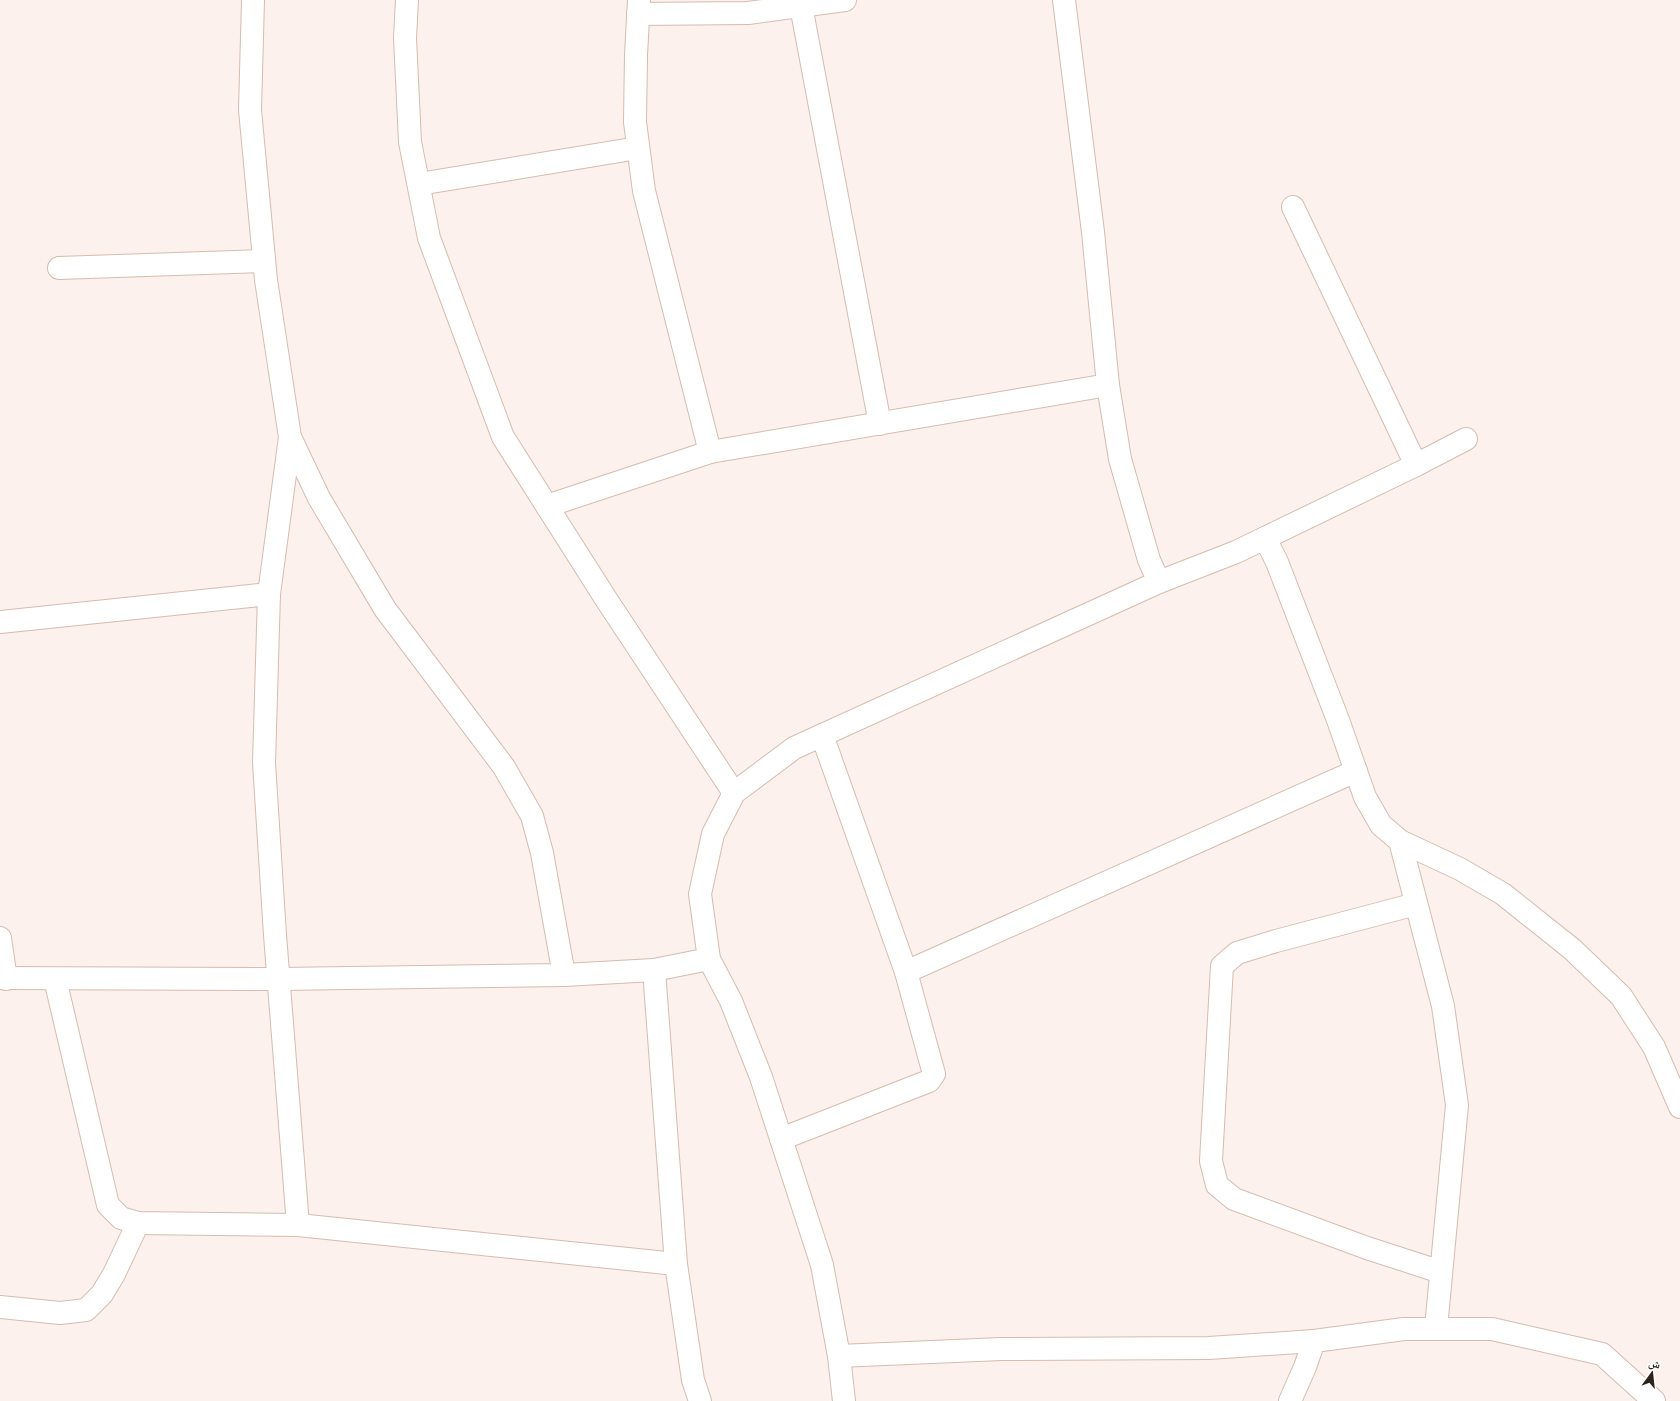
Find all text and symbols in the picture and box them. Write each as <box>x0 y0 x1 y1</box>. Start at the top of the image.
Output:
north arrow <box>1632 1353 1672 1393</box>
text: ش <box>1647 1356 1662 1373</box>

